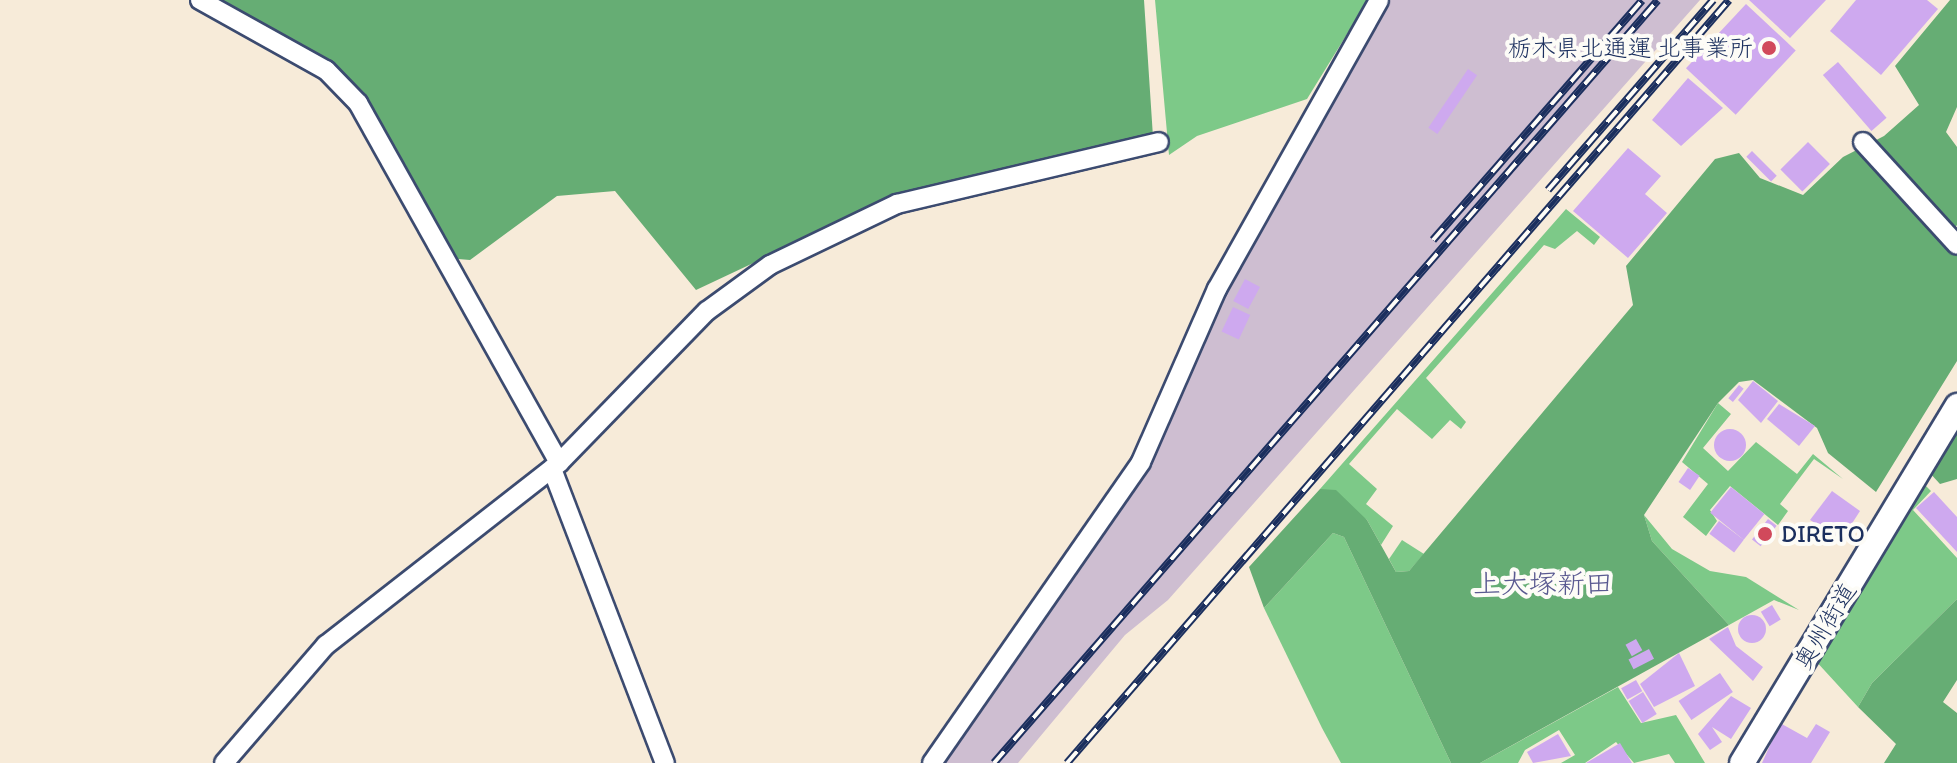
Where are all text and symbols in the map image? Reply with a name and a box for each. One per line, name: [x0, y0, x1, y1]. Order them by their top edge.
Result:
place label: 栃木県北通運 北事業所: [1508, 34, 1753, 62]
marker: 栃木県北通運 北事業所: [1760, 39, 1778, 57]
place label: DIRETO: [1781, 520, 1865, 548]
marker: DIRETO: [1756, 525, 1774, 543]
district label: 上大塚新田: [1473, 566, 1613, 600]
street label: 奥州街道: [1788, 577, 1862, 675]

